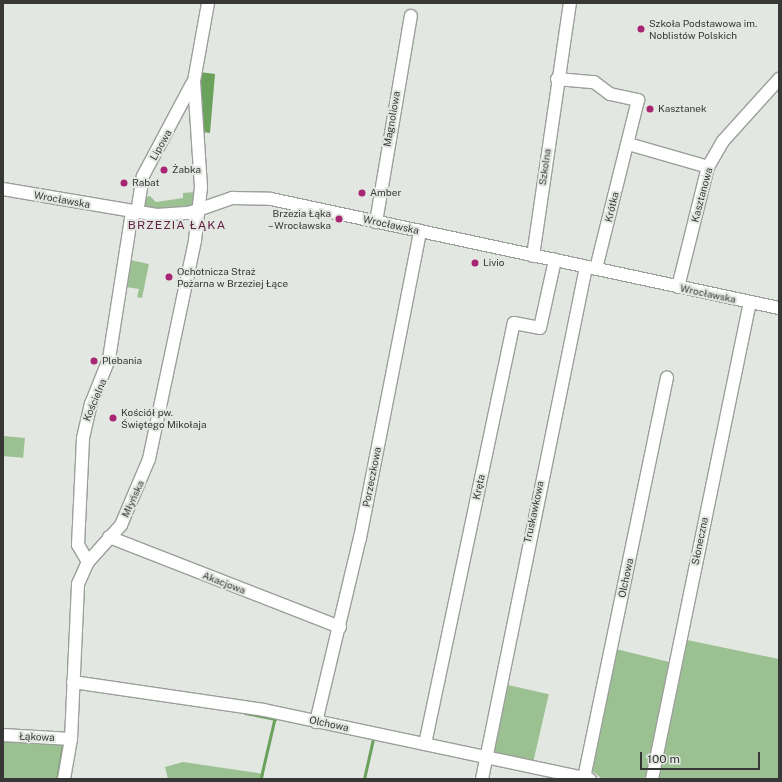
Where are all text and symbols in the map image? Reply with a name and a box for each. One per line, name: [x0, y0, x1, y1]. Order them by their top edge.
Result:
place label: Szkoła Podstawowa im. Noblistów Polskich: [649, 17, 757, 40]
marker: Szkoła Podstawowa im. Noblistów Polskich: [636, 24, 646, 34]
street label: Magnoliowa: [381, 90, 403, 148]
place label: Kasztanek: [658, 103, 707, 115]
marker: Kasztanek: [645, 104, 655, 114]
street label: Lipowa: [148, 128, 174, 162]
street label: Szkolna: [537, 148, 553, 186]
place label: Żabka: [172, 164, 201, 176]
marker: Żabka: [159, 165, 169, 175]
street label: Kasztanowa: [689, 166, 715, 224]
place label: Rabat: [132, 177, 159, 189]
marker: Rabat: [119, 178, 129, 188]
place label: Amber: [370, 187, 401, 199]
marker: Amber: [357, 188, 367, 198]
street label: Wrocławska: [33, 189, 91, 211]
street label: Krótka: [602, 191, 622, 223]
place label: Brzezia Łąka – Wrocławska: [266, 207, 331, 230]
street label: Wrocławska: [362, 213, 420, 237]
marker: Brzezia Łąka – Wrocławska: [334, 214, 344, 224]
district label: BRZEZIA ŁĄKA: [128, 219, 226, 233]
place label: Livio: [483, 257, 504, 269]
marker: Livio: [470, 258, 480, 268]
place label: Ochotnicza Straż Pożarna w Brzeziej Łące: [177, 265, 288, 288]
marker: Ochotnicza Straż Pożarna w Brzeziej Łące: [164, 272, 174, 282]
street label: Wrocławska: [679, 282, 737, 306]
place label: Plebania: [102, 355, 142, 367]
marker: Plebania: [89, 356, 99, 366]
street label: Kościelna: [81, 377, 109, 423]
place label: Kościół pw. Świętego Mikołaja: [121, 406, 206, 430]
marker: Kościół pw. Świętego Mikołaja: [108, 413, 118, 423]
street label: Porzeczkowa: [360, 446, 384, 508]
street label: Kręta: [470, 473, 488, 501]
street label: Młyńska: [119, 479, 147, 519]
street label: Truskawkowa: [522, 480, 546, 544]
street label: Słoneczna: [689, 516, 711, 566]
street label: Olchowa: [616, 557, 636, 599]
street label: Akacjowa: [201, 569, 247, 597]
street label: Olchowa: [308, 714, 350, 734]
street label: Łąkowa: [19, 730, 55, 744]
scale bar: [642, 744, 762, 770]
text: 100 m: [647, 752, 680, 766]

